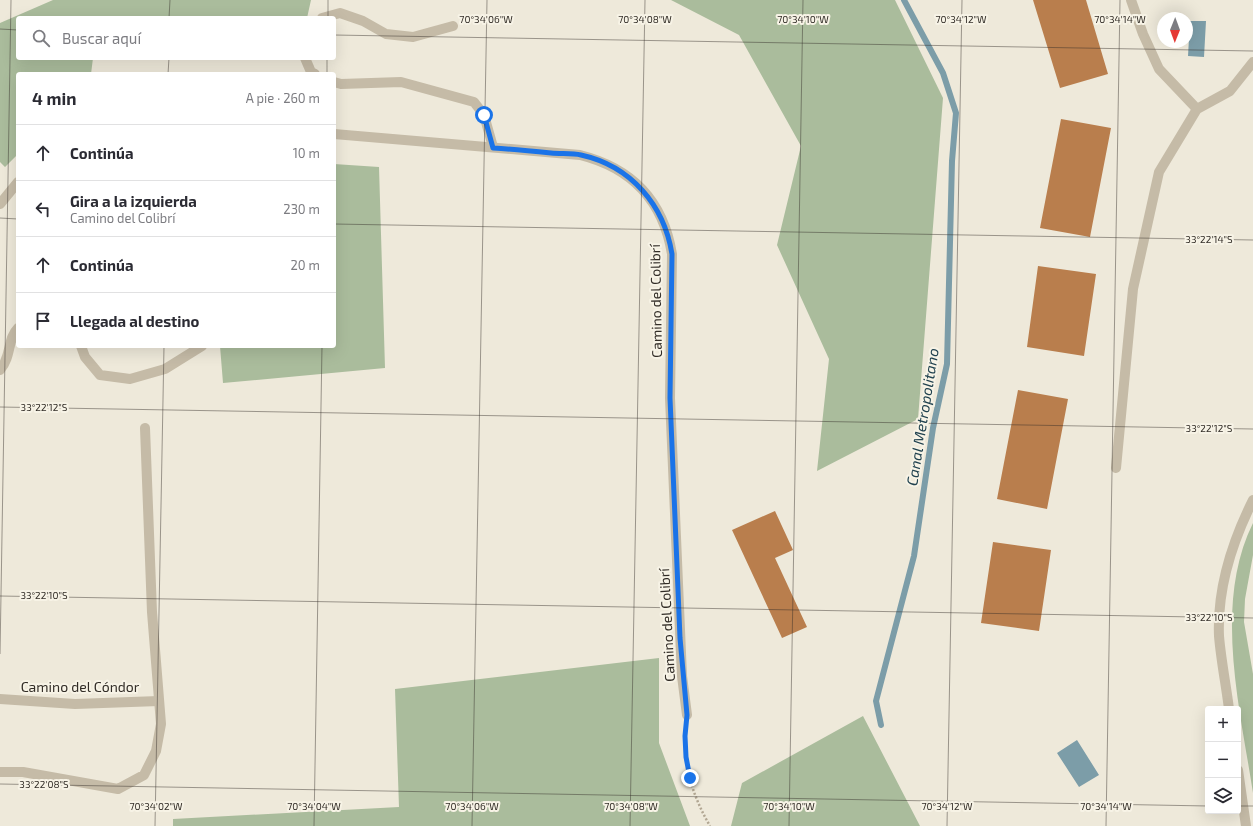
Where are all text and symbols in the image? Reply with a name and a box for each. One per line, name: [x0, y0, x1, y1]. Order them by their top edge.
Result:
north arrow: [1157, 12, 1193, 48]
text: 70°34'06"W: [459, 13, 513, 25]
text: 70°34'08"W: [618, 13, 672, 25]
text: 70°34'10"W: [777, 13, 829, 25]
text: 70°34'12"W: [935, 13, 987, 25]
text: 70°34'14"W: [1094, 13, 1146, 25]
search box: [16, 16, 336, 60]
icon: search: [30, 27, 52, 49]
text: Buscar aquí: [62, 29, 141, 47]
text: 4 min: [32, 88, 76, 108]
text: A pie · 260 m: [246, 90, 320, 106]
route start: [475, 106, 493, 124]
icon: ahead: [32, 142, 54, 164]
text: Continúa: [70, 144, 133, 162]
text: 10 m: [293, 145, 320, 161]
text: Gira a la izquierda: [70, 192, 197, 210]
icon: left: [32, 198, 54, 220]
text: 230 m: [283, 201, 320, 217]
text: Camino del Colibrí: [70, 210, 176, 226]
text: 33°22'14"S: [1185, 233, 1233, 245]
street label: Camino del Colibrí: [646, 244, 665, 358]
icon: ahead: [32, 254, 54, 276]
text: Continúa: [70, 256, 133, 274]
text: 20 m: [291, 257, 320, 273]
icon: arrive: [32, 310, 54, 332]
text: Llegada al destino: [70, 312, 199, 330]
water label: Canal Metropolitano: [902, 347, 942, 487]
text: 33°22'12"S: [21, 401, 68, 413]
text: 33°22'12"S: [1186, 422, 1233, 434]
street label: Camino del Colibrí: [655, 567, 678, 682]
text: 33°22'10"S: [20, 589, 68, 601]
text: 33°22'10"S: [1185, 611, 1233, 623]
street label: Camino del Cóndor: [21, 678, 140, 695]
map controls: [1205, 706, 1241, 814]
button: +: [1205, 706, 1241, 742]
button: −: [1205, 742, 1241, 778]
route end: [681, 769, 699, 787]
text: 33°22'08"S: [19, 778, 69, 790]
button: layers: [1205, 778, 1241, 814]
text: 70°34'02"W: [129, 800, 183, 812]
text: 70°34'04"W: [287, 800, 341, 812]
text: 70°34'06"W: [445, 800, 499, 812]
text: 70°34'08"W: [604, 800, 658, 812]
text: 70°34'10"W: [763, 800, 815, 812]
text: 70°34'12"W: [921, 800, 973, 812]
text: 70°34'14"W: [1080, 800, 1132, 812]

